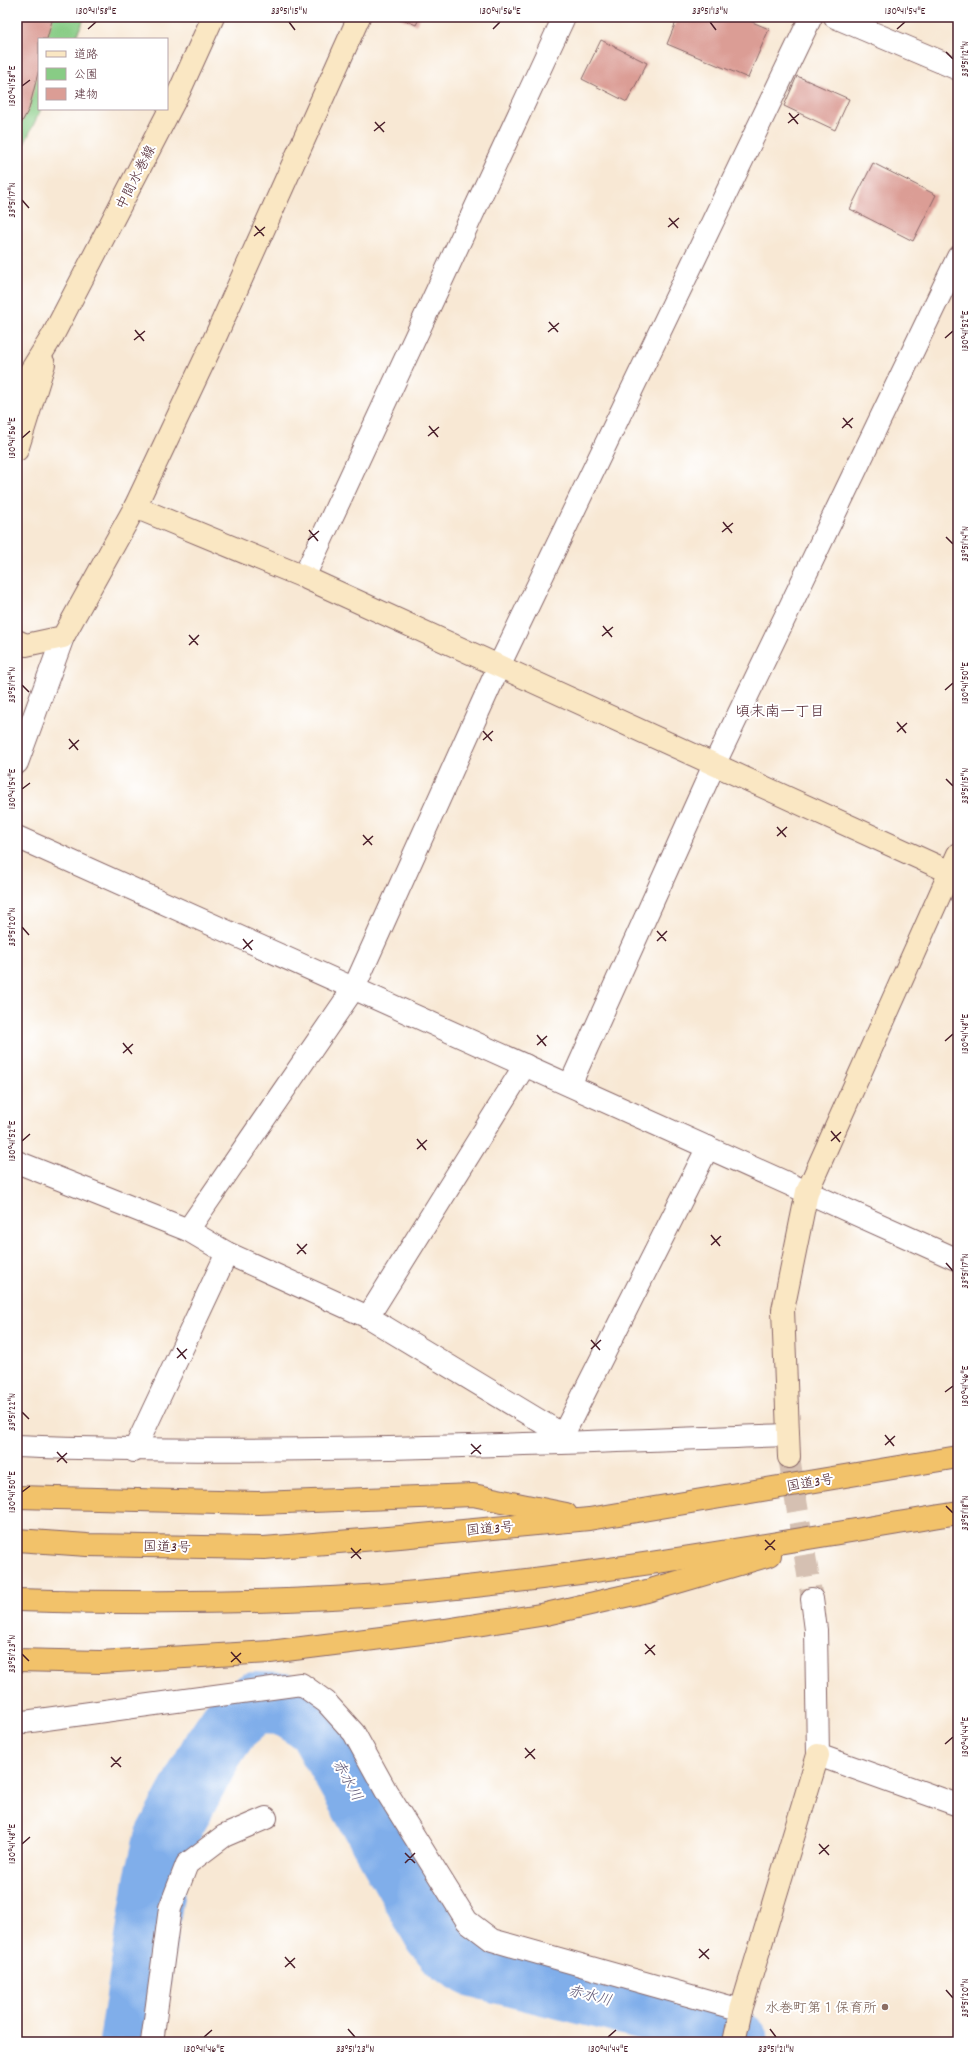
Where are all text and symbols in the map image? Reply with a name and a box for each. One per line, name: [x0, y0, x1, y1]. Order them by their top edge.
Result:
text: 130°41'58"E: [76, 5, 117, 19]
text: 33°51'15"N: [271, 5, 307, 19]
text: 130°41'56"E: [479, 5, 521, 19]
text: 33°51'13"N: [692, 5, 728, 19]
text: 130°41'54"E: [885, 5, 926, 19]
legend: [38, 38, 168, 110]
text: 33°51'12"N: [959, 41, 973, 77]
text: 道路: [74, 47, 98, 64]
text: 130°41'58"E: [6, 65, 20, 106]
text: 公園: [74, 67, 98, 84]
text: 建物: [74, 87, 98, 104]
street label: 中間水巻線: [112, 142, 162, 214]
text: 33°51'17"N: [6, 182, 20, 218]
text: 130°41'52"E: [959, 310, 973, 351]
text: 130°41'56"E: [6, 417, 20, 459]
text: 33°51'14"N: [959, 526, 973, 562]
text: 130°41'50"E: [959, 662, 973, 704]
text: 33°51'19"N: [6, 667, 20, 703]
district label: 頃末南一丁目: [735, 702, 825, 724]
text: 130°41'54"E: [6, 768, 20, 809]
text: 33°51'15"N: [959, 768, 973, 804]
text: 33°51'20"N: [6, 907, 20, 947]
text: 130°41'48"E: [959, 1014, 973, 1054]
text: 130°41'52"E: [6, 1120, 20, 1161]
text: 33°51'17"N: [959, 1253, 973, 1289]
text: 130°41'46"E: [959, 1365, 973, 1406]
text: 33°51'22"N: [6, 1393, 20, 1431]
street label: 国道3号: [785, 1470, 836, 1498]
text: 130°41'50"E: [6, 1471, 20, 1513]
text: 33°51'18"N: [959, 1495, 973, 1531]
street label: 国道3号: [465, 1518, 515, 1542]
street label: 国道3号: [143, 1538, 191, 1558]
text: 33°51'23"N: [6, 1635, 20, 1673]
text: 130°41'44"E: [959, 1717, 973, 1757]
water label: 赤水川: [326, 1756, 367, 1806]
text: 130°41'48"E: [6, 1824, 20, 1864]
text: 33°51'20"N: [959, 1978, 973, 2018]
water label: 赤水川: [565, 1981, 614, 2013]
place label: 水巻町第１保育所: [765, 1999, 877, 2019]
marker: 水巻町第１保育所: [880, 2002, 890, 2012]
text: 130°41'46"E: [184, 2043, 225, 2057]
text: 33°51'23"N: [336, 2043, 374, 2057]
text: 130°41'44"E: [588, 2043, 628, 2057]
text: 33°51'21"N: [758, 2043, 794, 2057]

